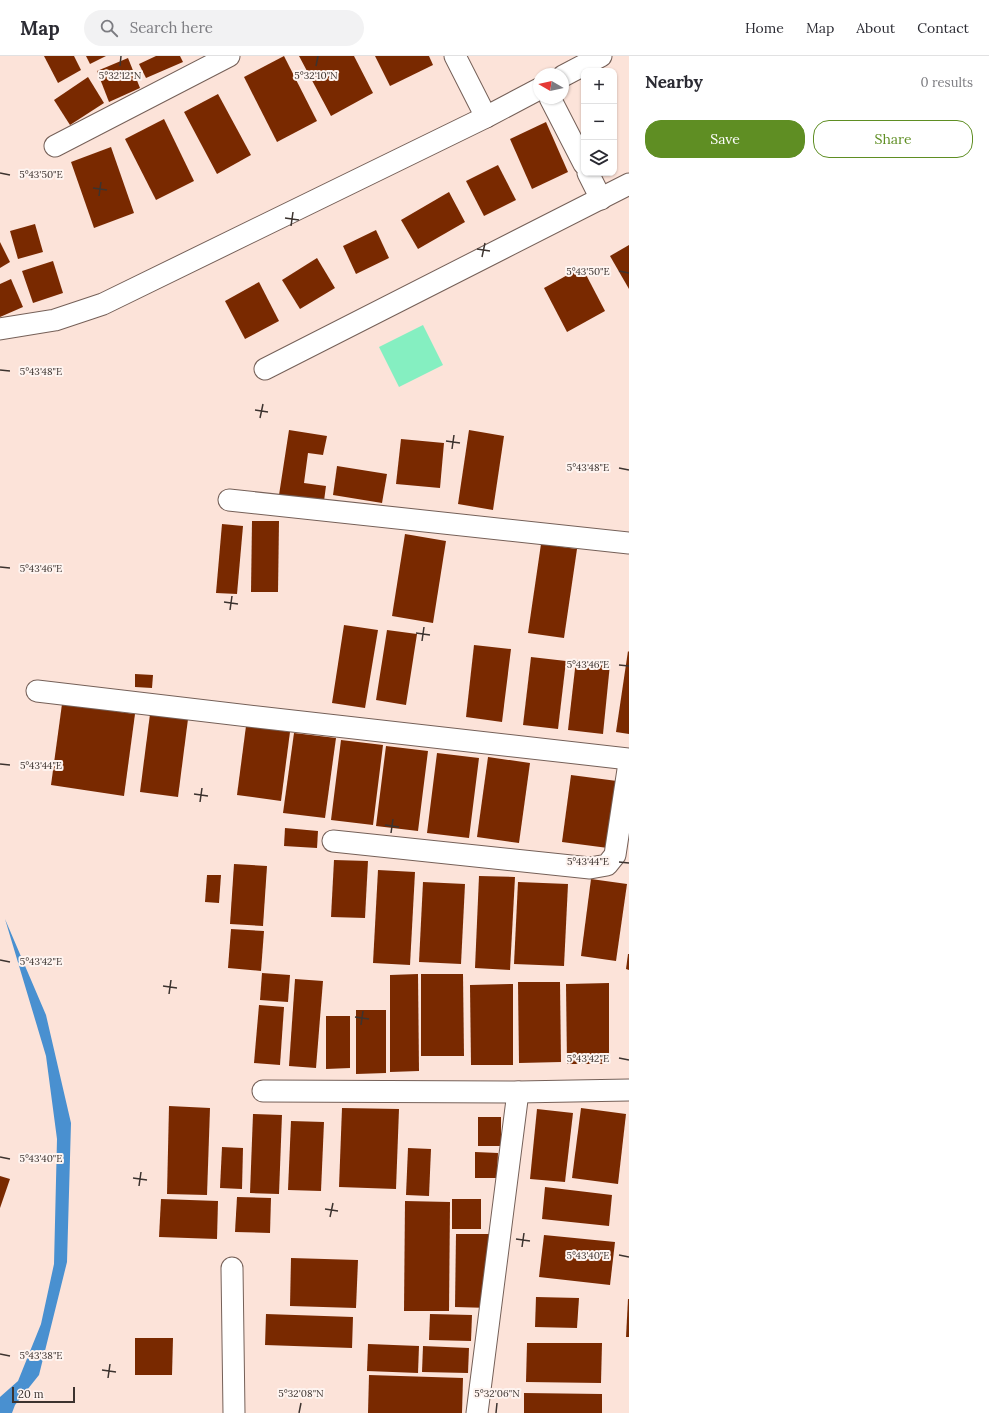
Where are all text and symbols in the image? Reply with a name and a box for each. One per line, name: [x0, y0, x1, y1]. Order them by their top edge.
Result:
search box: [84, 10, 364, 46]
text: Map: [20, 16, 60, 40]
icon: search: [98, 17, 120, 39]
text: Search here: [130, 18, 213, 37]
text: Home: [745, 19, 784, 37]
text: Map: [806, 19, 834, 37]
text: About: [856, 19, 895, 37]
text: Contact: [917, 19, 969, 37]
north arrow: [533, 68, 569, 104]
map controls: [581, 68, 617, 176]
button: +: [581, 68, 617, 104]
text: 5°32'12"N: [99, 69, 142, 82]
text: 5°32'10"N: [294, 69, 338, 82]
text: Nearby: [645, 71, 703, 93]
text: 0 results: [921, 74, 973, 91]
button: −: [581, 104, 617, 140]
button: Save: [645, 120, 805, 158]
button: Share: [813, 120, 973, 158]
button: layers: [581, 140, 617, 176]
text: 5°43'50"E: [19, 168, 63, 181]
text: 5°43'50"E: [566, 265, 610, 278]
text: 5°43'48"E: [20, 365, 62, 378]
text: 5°43'48"E: [567, 461, 609, 474]
text: 5°43'46"E: [20, 562, 62, 575]
text: 5°43'46"E: [567, 658, 609, 671]
text: 5°43'44"E: [20, 759, 62, 772]
text: 5°43'44"E: [567, 855, 609, 868]
text: 5°43'42"E: [20, 955, 62, 968]
text: 5°43'42"E: [567, 1052, 609, 1065]
text: 5°43'40"E: [19, 1152, 63, 1165]
text: 5°43'40"E: [566, 1249, 610, 1262]
text: 5°43'38"E: [19, 1349, 63, 1362]
scale bar: [12, 1385, 75, 1404]
text: 20 m: [18, 1387, 43, 1401]
text: 5°32'08"N: [278, 1387, 324, 1400]
text: 5°32'06"N: [474, 1387, 520, 1400]

